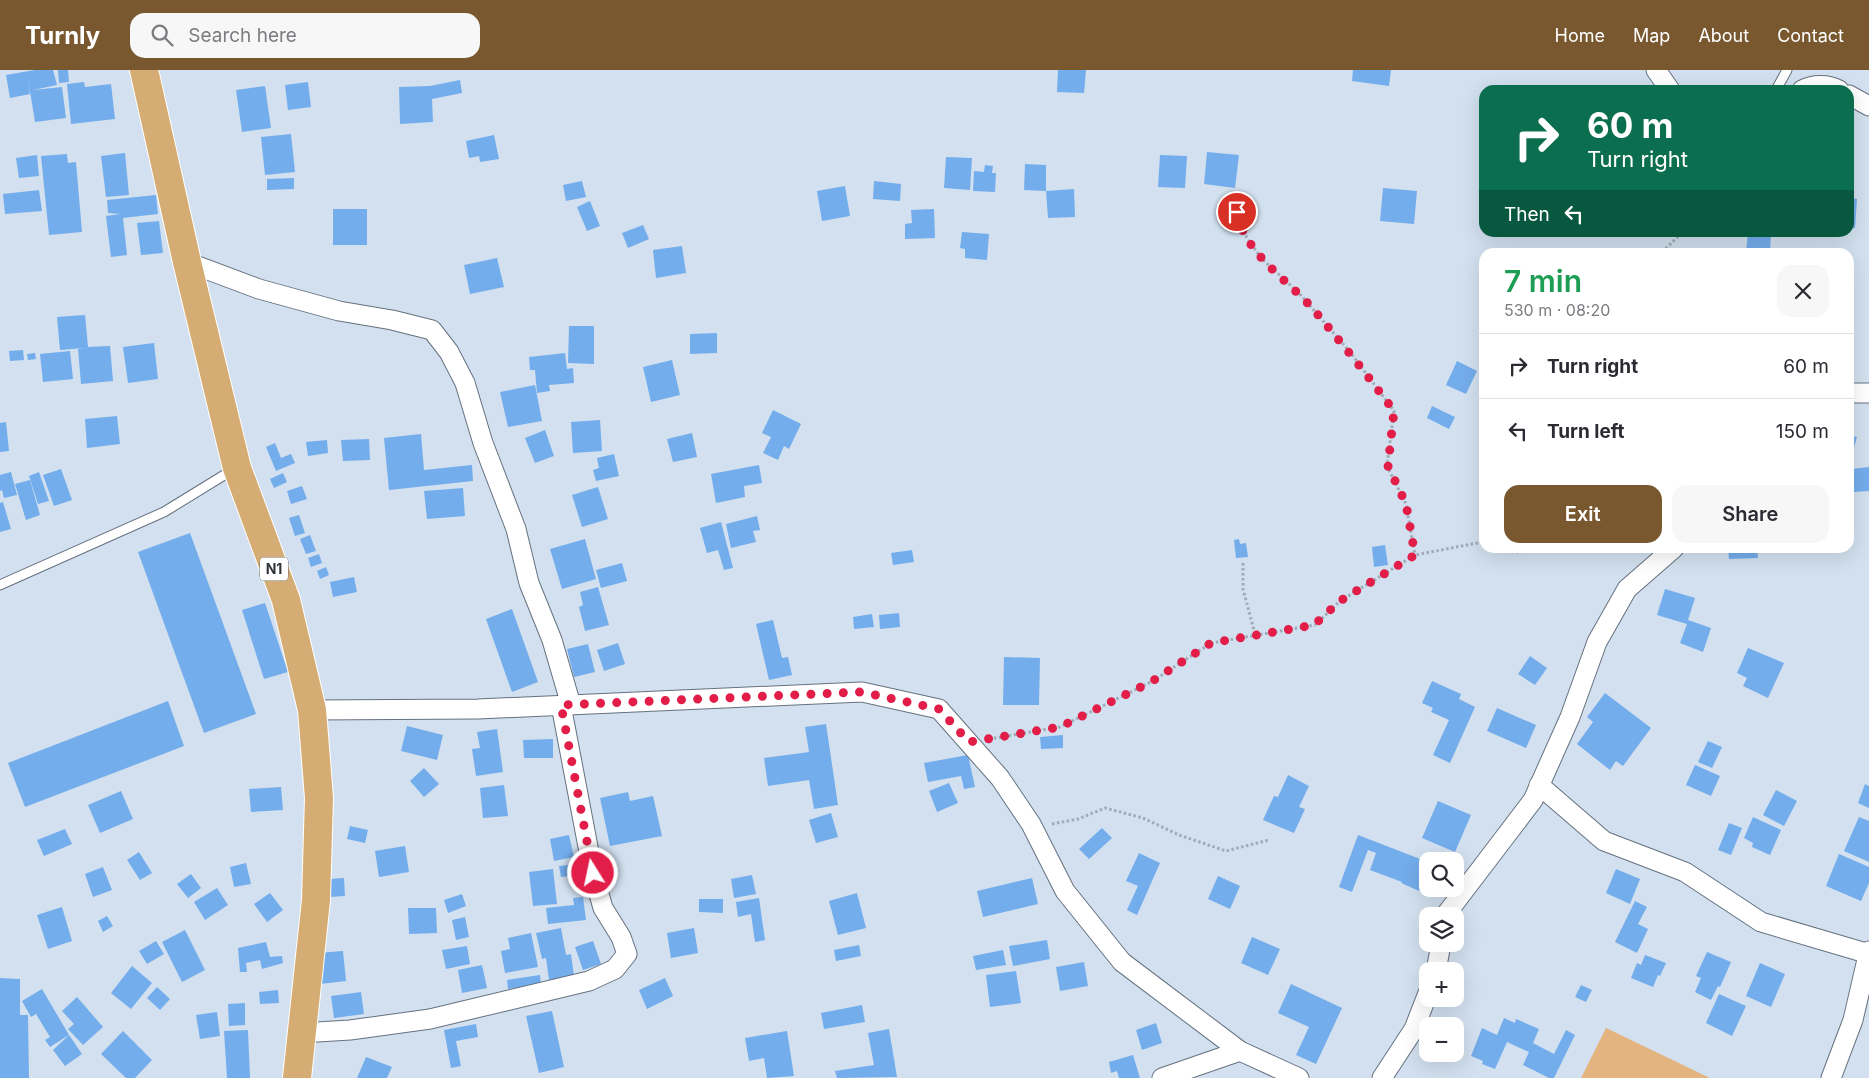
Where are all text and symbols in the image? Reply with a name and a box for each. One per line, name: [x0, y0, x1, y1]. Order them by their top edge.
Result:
search box: [130, 13, 480, 58]
text: Turnly: [25, 21, 100, 50]
icon: search: [148, 21, 176, 49]
text: Search here: [188, 24, 297, 47]
text: Home: [1555, 25, 1605, 46]
text: Map: [1633, 25, 1670, 46]
text: About: [1698, 25, 1749, 46]
text: Contact: [1777, 25, 1844, 46]
text: 60 m: [1587, 104, 1674, 146]
icon: right: [1504, 105, 1569, 170]
text: Turn right: [1587, 146, 1688, 172]
pin: [1216, 191, 1258, 233]
icon: arrive: [1223, 198, 1251, 226]
icon: left: [1560, 200, 1588, 228]
text: Then: [1504, 203, 1550, 226]
text: 7 min: [1504, 263, 1582, 299]
button: close: [1777, 265, 1829, 317]
text: 530 m · 08:20: [1504, 300, 1610, 320]
icon: right: [1504, 352, 1532, 380]
text: Turn right: [1547, 355, 1638, 378]
text: 60 m: [1783, 355, 1829, 378]
icon: left: [1504, 417, 1532, 445]
text: Turn left: [1547, 420, 1625, 443]
text: 150 m: [1776, 420, 1829, 443]
button: Exit: [1504, 485, 1662, 543]
button: Share: [1672, 485, 1829, 543]
road number: N1: [260, 558, 288, 580]
position arrow: [566, 846, 618, 898]
map controls: [1419, 852, 1464, 1062]
button: search: [1419, 852, 1464, 897]
button: layers: [1419, 907, 1464, 952]
button: +: [1419, 962, 1464, 1007]
button: −: [1419, 1017, 1464, 1062]

